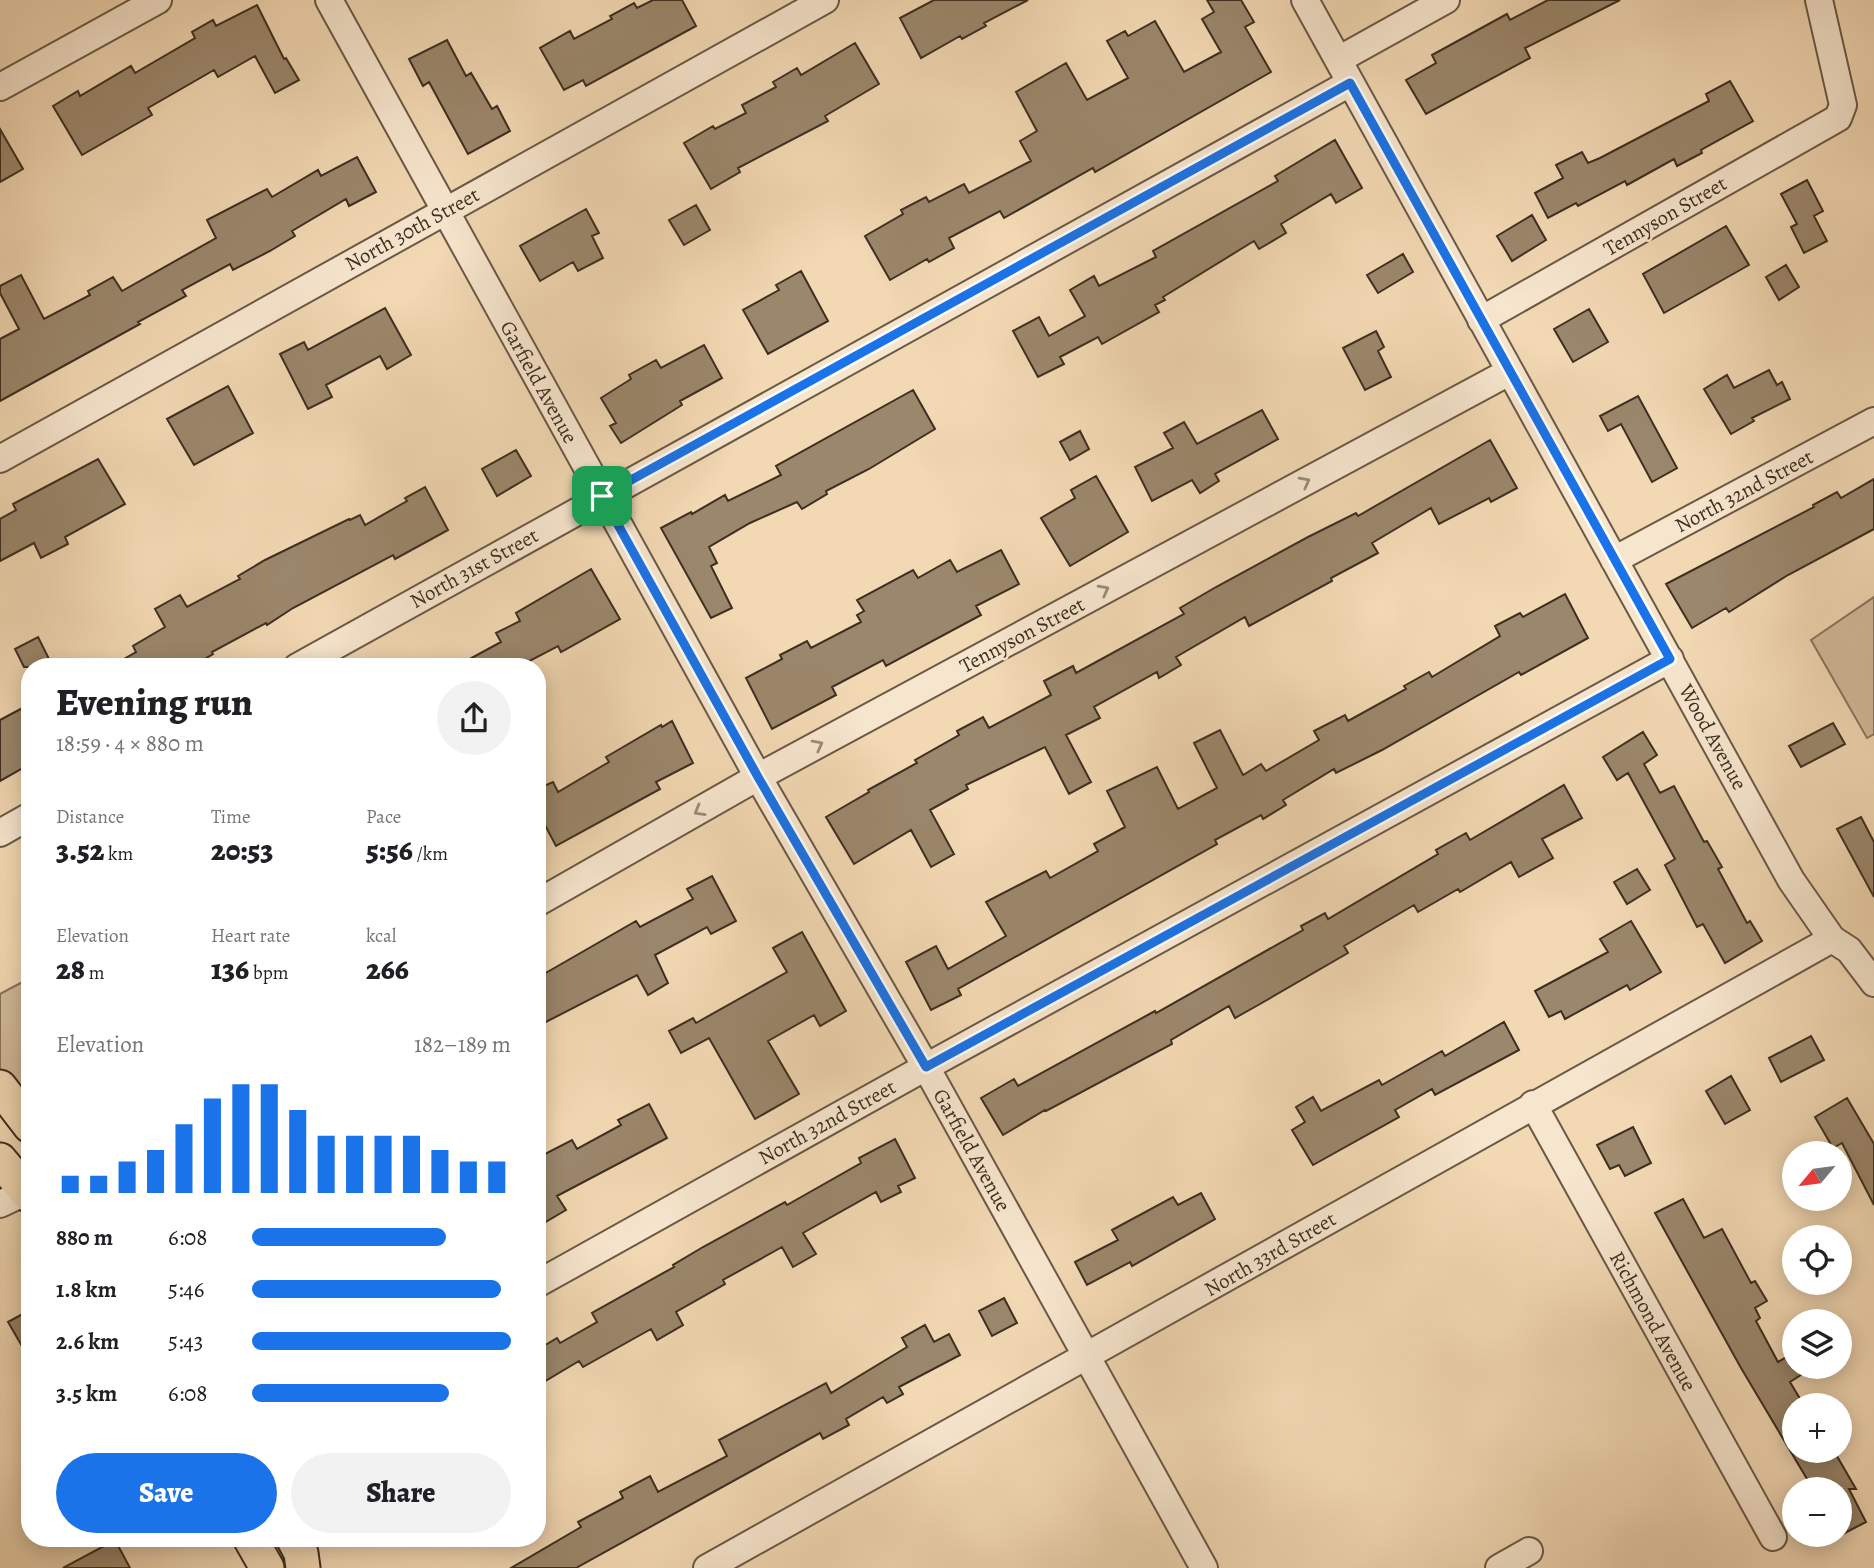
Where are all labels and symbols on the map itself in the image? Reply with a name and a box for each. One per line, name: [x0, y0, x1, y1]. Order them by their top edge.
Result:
street label: Tennyson Street: [1598, 169, 1732, 263]
street label: North 30th Street: [340, 181, 484, 277]
street label: Garfield Avenue: [494, 316, 584, 448]
street label: North 32nd Street: [1670, 443, 1818, 539]
pin: [572, 466, 632, 526]
one-way arrow: [1297, 477, 1310, 490]
street label: North 31st Street: [405, 521, 543, 615]
one-way arrow: [1097, 585, 1110, 598]
street label: Tennyson Street: [955, 590, 1089, 680]
street label: Wood Avenue: [1672, 678, 1754, 795]
one-way arrow: [811, 740, 823, 753]
one-way arrow: [693, 803, 706, 816]
street label: North 32nd Street: [753, 1073, 901, 1171]
street label: Garfield Avenue: [927, 1084, 1017, 1216]
north arrow: [1782, 1141, 1852, 1211]
street label: North 33rd Street: [1199, 1205, 1341, 1303]
street label: Richmond Avenue: [1603, 1246, 1703, 1396]

